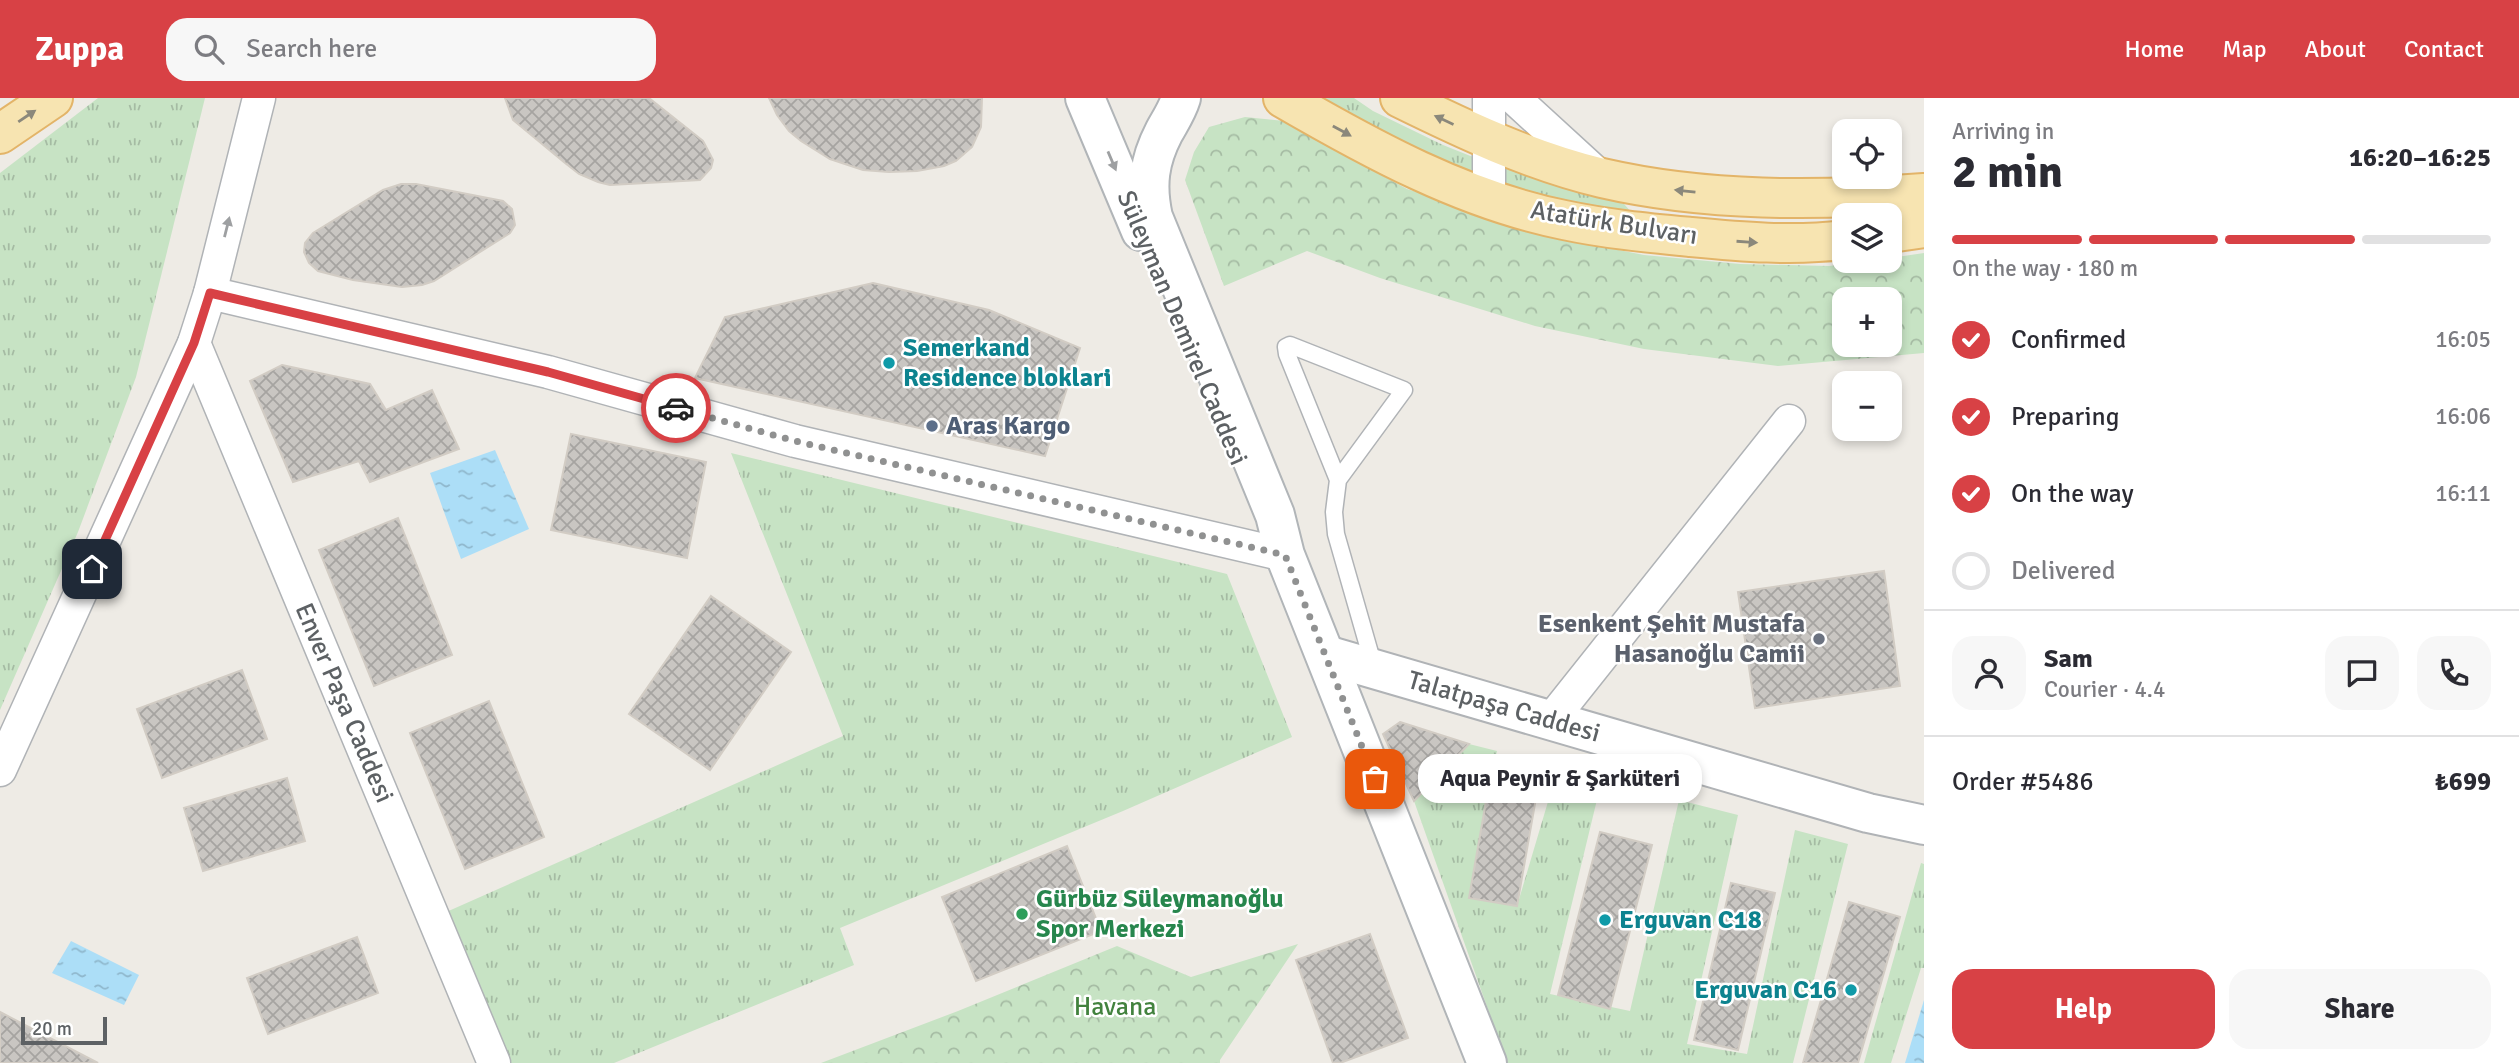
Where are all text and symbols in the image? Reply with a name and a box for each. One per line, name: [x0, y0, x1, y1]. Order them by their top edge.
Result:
search box: [166, 18, 656, 81]
text: Zuppa: [35, 29, 124, 70]
icon: search: [190, 30, 228, 68]
text: Search here: [246, 33, 377, 65]
text: Home: [2124, 34, 2184, 64]
text: Map: [2222, 34, 2267, 64]
text: About: [2305, 34, 2366, 64]
text: Contact: [2404, 34, 2484, 64]
one-way arrow: [17, 110, 36, 123]
one-way arrow: [1434, 114, 1455, 125]
text: Arriving in: [1952, 117, 2054, 146]
map controls: [1832, 119, 1902, 441]
button: locate: [1832, 119, 1902, 189]
one-way arrow: [1333, 125, 1352, 137]
text: 16:20–16:25: [2349, 142, 2491, 174]
text: 2 min: [1952, 144, 2063, 200]
one-way arrow: [1106, 150, 1117, 171]
one-way arrow: [1673, 185, 1695, 196]
street label: Süleyman Demirel Caddesi: [1110, 186, 1254, 470]
street label: Atatürk Bulvarı: [1528, 194, 1700, 252]
button: layers: [1832, 203, 1902, 273]
one-way arrow: [222, 216, 233, 238]
one-way arrow: [1736, 237, 1758, 248]
text: On the way · 180 m: [1952, 254, 2138, 283]
button: +: [1832, 287, 1902, 357]
icon: check: [1952, 321, 1990, 359]
text: Confirmed: [2011, 324, 2126, 356]
text: 16:05: [2435, 325, 2491, 354]
place label: Semerkand Residence bloklari: [903, 332, 1112, 394]
marker: Semerkand Residence bloklari: [881, 355, 897, 371]
button: −: [1832, 371, 1902, 441]
courier: [641, 373, 711, 443]
icon: car: [657, 389, 695, 427]
icon: check: [1952, 398, 1990, 436]
text: Preparing: [2011, 401, 2119, 433]
text: 16:06: [2435, 402, 2491, 431]
place label: Aras Kargo: [946, 410, 1070, 442]
marker: Aras Kargo: [924, 418, 940, 434]
icon: check: [1952, 475, 1990, 513]
text: On the way: [2011, 478, 2134, 510]
text: 16:11: [2435, 479, 2491, 508]
pin: [62, 539, 122, 599]
icon: home: [73, 550, 111, 588]
text: Delivered: [2011, 555, 2116, 587]
street label: Enver Paşa Caddesi: [288, 598, 400, 808]
place label: Esenkent Şehit Mustafa Hasanoğlu Camii: [1538, 608, 1805, 670]
marker: Esenkent Şehit Mustafa Hasanoğlu Camii: [1811, 631, 1827, 647]
button: person: [1952, 636, 2026, 710]
button: chat: [2325, 636, 2399, 710]
button: phone: [2417, 636, 2491, 710]
text: Sam: [2044, 643, 2093, 675]
street label: Talatpaşa Caddesi: [1404, 664, 1604, 750]
text: Courier · 4.4: [2044, 675, 2165, 704]
pin: [1345, 749, 1405, 809]
callout: Aqua Peynir & Şarküteri: [1417, 754, 1700, 804]
icon: bag: [1356, 760, 1394, 798]
text: Aqua Peynir & Şarküteri: [1440, 764, 1680, 793]
text: Order #5486: [1952, 766, 2093, 798]
text: ₺699: [2435, 766, 2491, 798]
place label: Gürbüz Süleymanoğlu Spor Merkezi: [1036, 883, 1284, 945]
place label: Erguvan C18: [1619, 904, 1762, 936]
marker: Gürbüz Süleymanoğlu Spor Merkezi: [1014, 906, 1030, 922]
marker: Erguvan C18: [1597, 912, 1613, 928]
button: Help: [1952, 969, 2215, 1049]
button: Share: [2229, 969, 2491, 1049]
place label: Erguvan C16: [1694, 974, 1837, 1006]
marker: Erguvan C16: [1843, 982, 1859, 998]
park label: Havana: [1074, 991, 1156, 1023]
scale bar: [21, 1014, 107, 1046]
text: 20 m: [32, 1017, 72, 1041]

